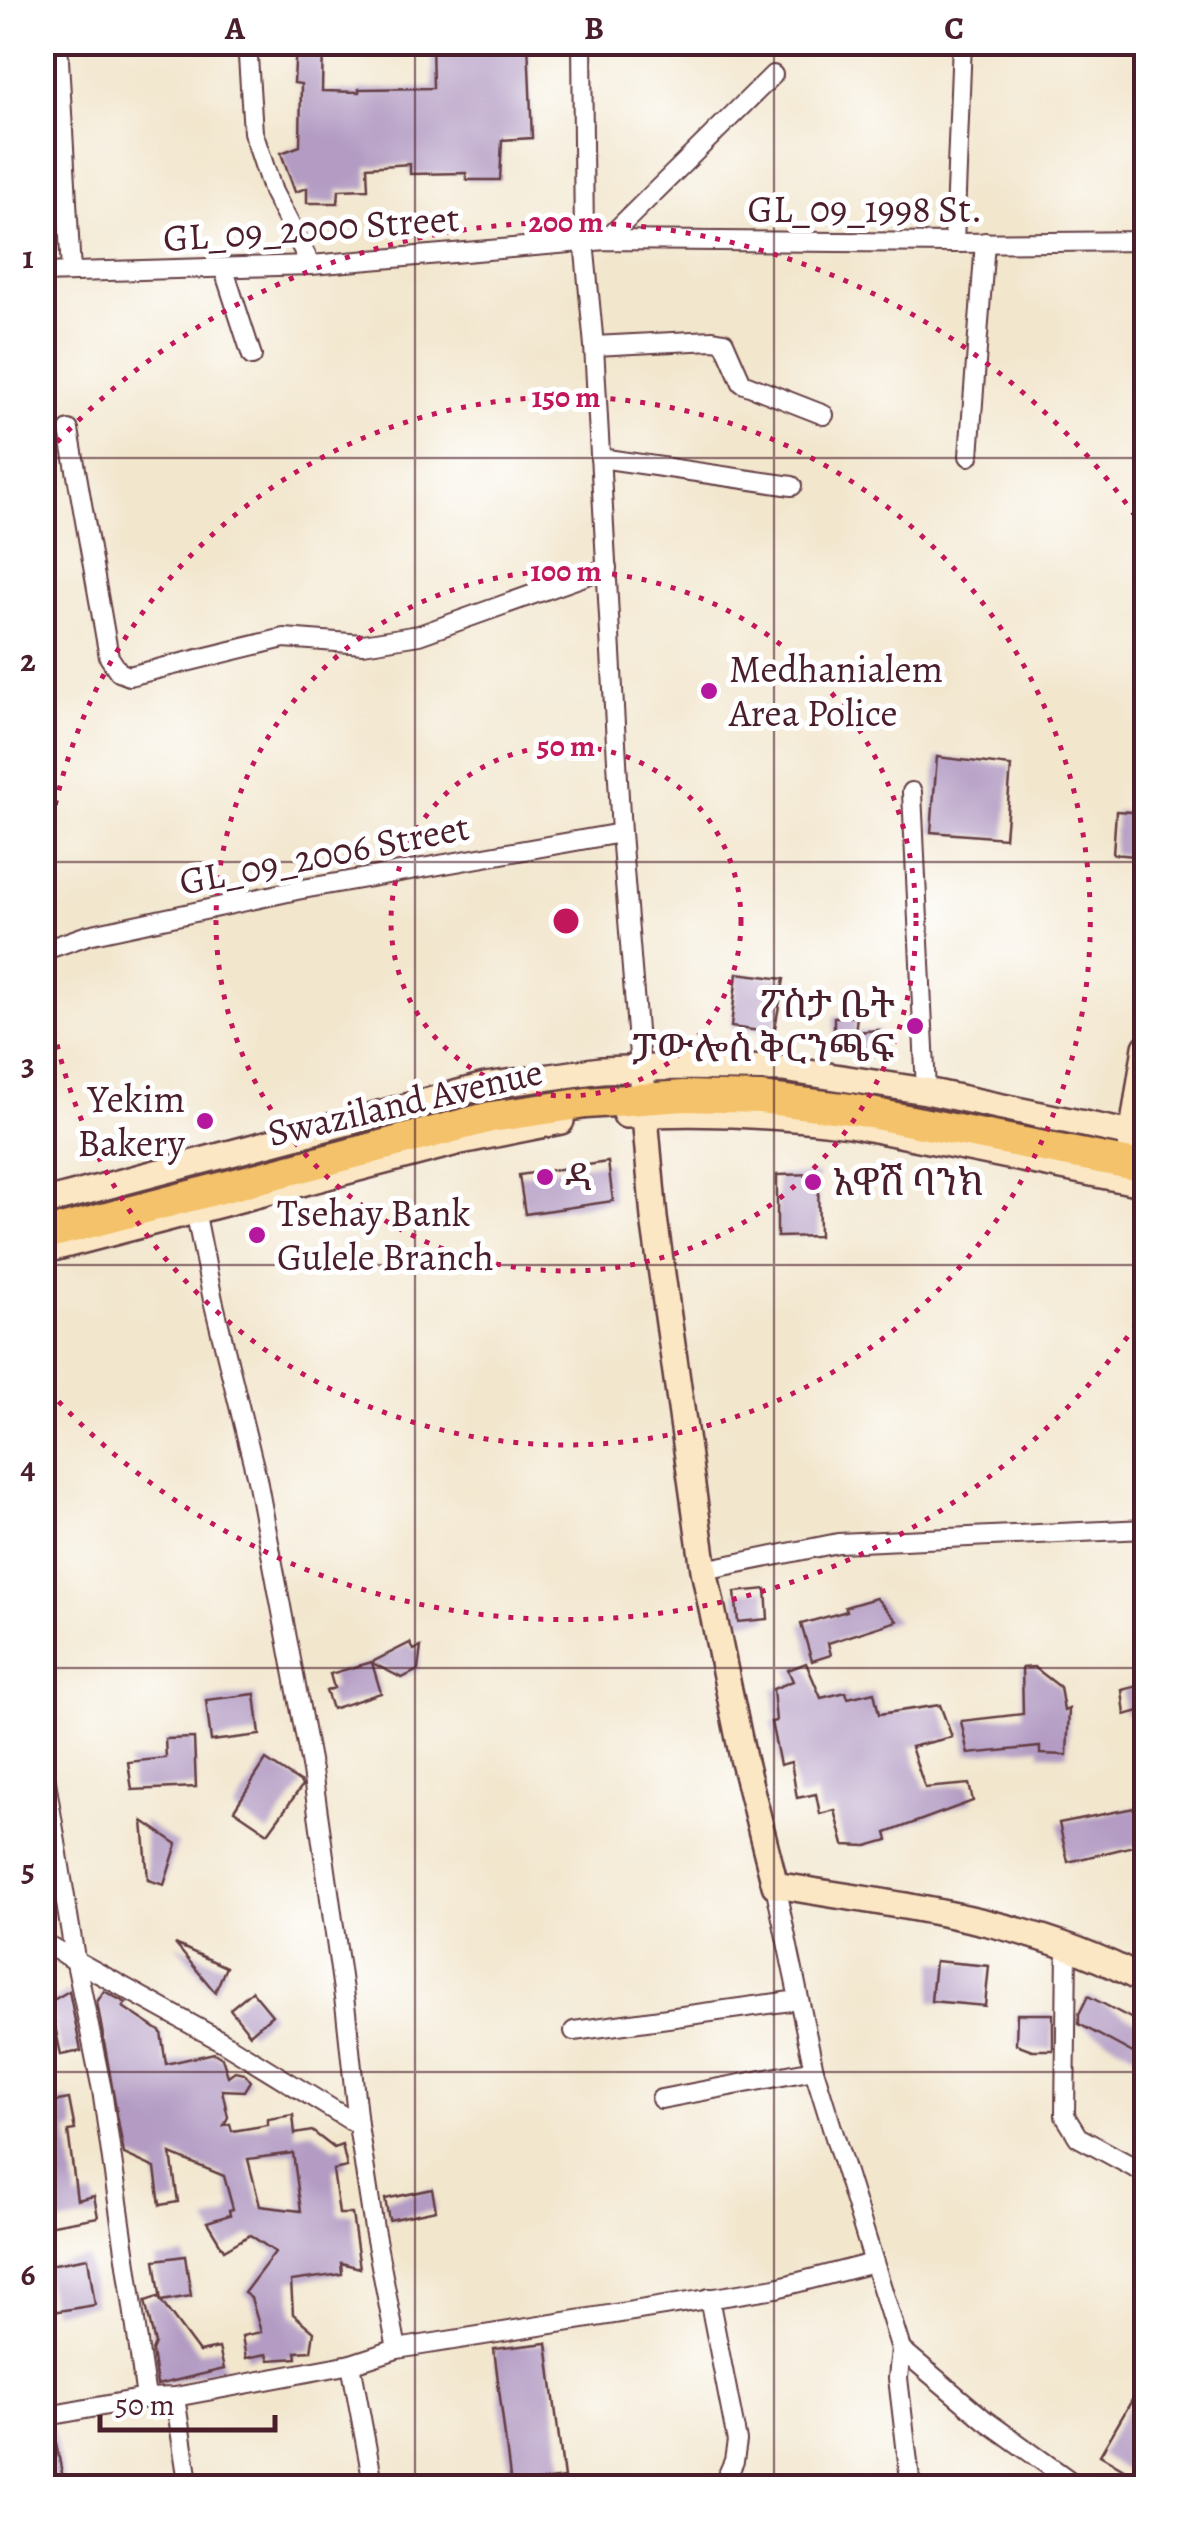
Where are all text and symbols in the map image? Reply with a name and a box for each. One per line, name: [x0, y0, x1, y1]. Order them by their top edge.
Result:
text: A: [224, 6, 246, 50]
text: B: [584, 6, 604, 50]
text: C: [944, 6, 964, 50]
street label: GL_09_1998 St.: [748, 183, 982, 235]
street label: GL_09_2000 Street: [161, 192, 461, 264]
text: 200 m: [528, 202, 604, 242]
text: 1: [22, 235, 34, 279]
text: 150 m: [532, 377, 601, 417]
text: 100 m: [530, 551, 602, 591]
text: 2: [20, 638, 36, 682]
place label: Medhanialem Area Police: [728, 643, 943, 739]
marker: Medhanialem Area Police: [698, 680, 720, 702]
text: 50 m: [537, 726, 595, 766]
street label: GL_09_2006 Street: [175, 800, 473, 908]
centre of rings: [548, 903, 584, 939]
place label: ፖስታ ቤት ፓውሎስ ቅርንጫፍ: [632, 978, 895, 1074]
marker: ፖስታ ቤት ፓውሎስ ቅርንጫፍ: [904, 1015, 926, 1037]
text: 3: [21, 1042, 35, 1086]
street label: Swaziland Avenue: [263, 1045, 547, 1159]
place label: Yekim Bakery: [77, 1073, 186, 1169]
marker: Yekim Bakery: [194, 1110, 216, 1132]
place label: ዳ: [565, 1151, 592, 1203]
place label: አዋሽ ባንክ: [833, 1156, 984, 1208]
marker: ዳ: [534, 1166, 556, 1188]
marker: አዋሽ ባንክ: [802, 1171, 824, 1193]
place label: Tsehay Bank Gulele Branch: [277, 1187, 494, 1283]
marker: Tsehay Bank Gulele Branch: [246, 1224, 268, 1246]
text: 4: [20, 1445, 36, 1489]
text: 5: [21, 1848, 35, 1892]
text: 6: [21, 2252, 36, 2296]
scale bar: [100, 2370, 275, 2432]
text: 50 m: [115, 2385, 175, 2425]

